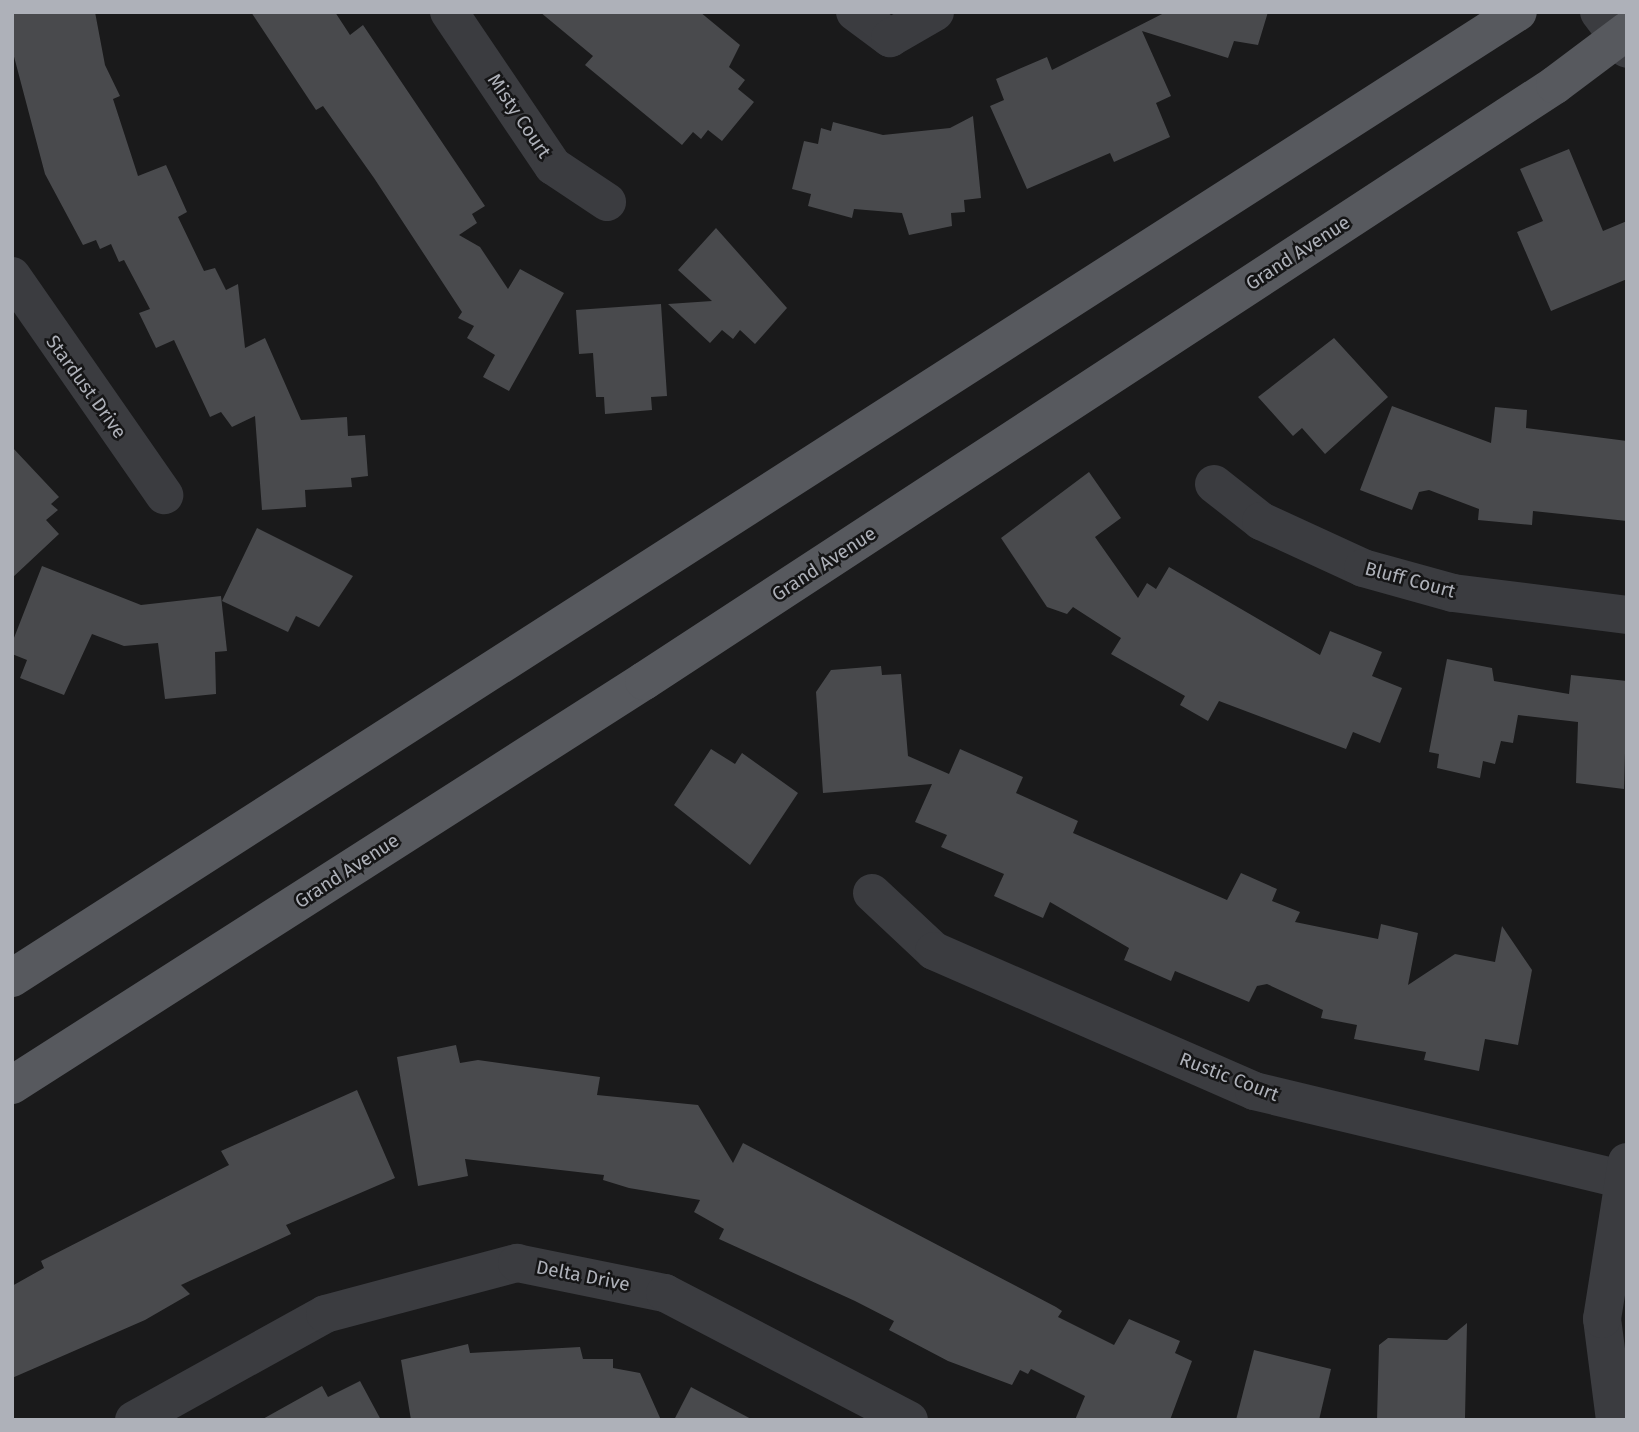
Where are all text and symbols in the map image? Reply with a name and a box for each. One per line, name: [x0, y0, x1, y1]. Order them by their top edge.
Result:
street label: Misty Court: [482, 70, 556, 162]
street label: Grand Avenue: [1242, 211, 1354, 295]
street label: Stardust Drive: [41, 331, 131, 443]
street label: Grand Avenue: [768, 522, 880, 606]
street label: Bluff Court: [1362, 557, 1458, 603]
street label: Grand Avenue: [291, 829, 403, 913]
street label: Rustic Court: [1176, 1048, 1282, 1106]
street label: Delta Drive: [534, 1256, 632, 1296]

